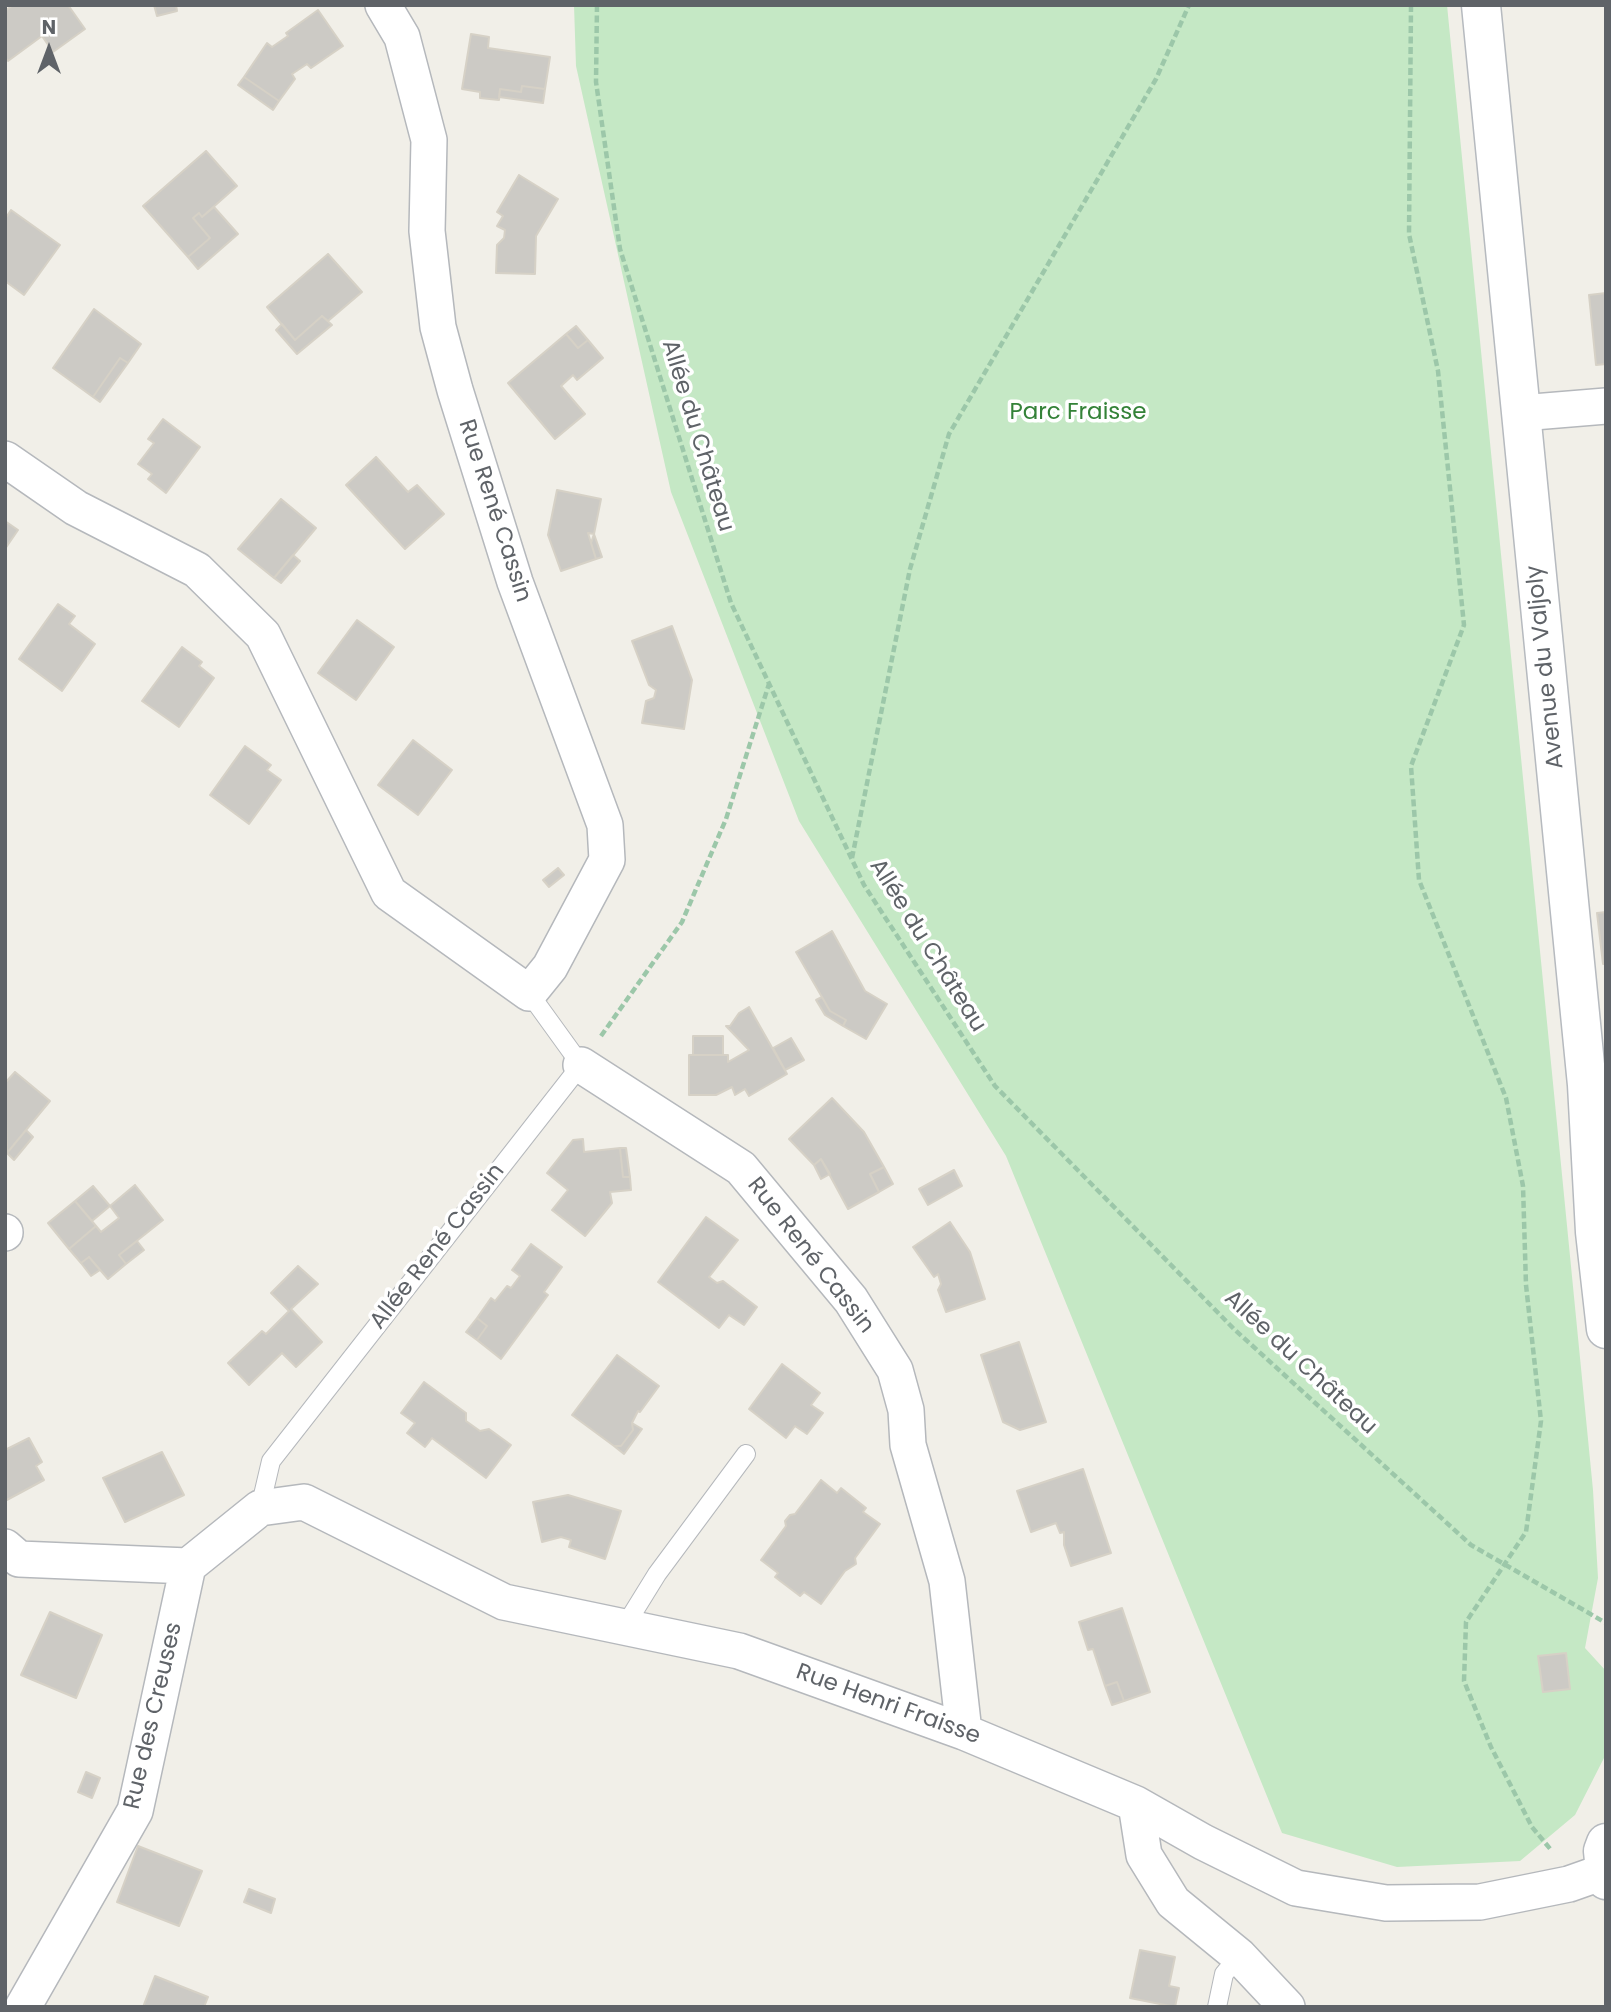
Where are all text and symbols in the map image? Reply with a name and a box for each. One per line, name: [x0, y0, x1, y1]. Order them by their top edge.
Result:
north arrow: [14, 14, 84, 84]
text: N: [42, 14, 56, 41]
street label: Allée du Château: [655, 337, 739, 535]
park label: Parc Fraisse: [1009, 399, 1147, 427]
street label: Rue René Cassin: [451, 416, 537, 606]
street label: Avenue du Valjoly: [1522, 564, 1570, 770]
street label: Allée du Château: [863, 854, 991, 1038]
street label: Allée René Cassin: [365, 1159, 511, 1335]
street label: Rue René Cassin: [741, 1173, 879, 1339]
street label: Allée du Château: [1218, 1285, 1382, 1441]
street label: Rue des Creuses: [119, 1620, 189, 1812]
street label: Rue Henri Fraisse: [792, 1659, 984, 1751]

